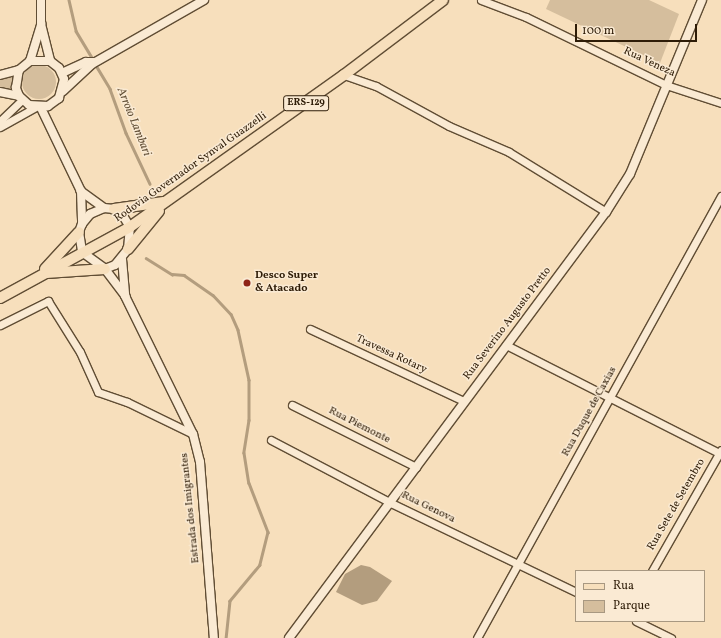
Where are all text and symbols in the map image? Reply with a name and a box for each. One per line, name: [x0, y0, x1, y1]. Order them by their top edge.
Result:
scale bar: [577, 16, 699, 42]
text: 100 m: [582, 23, 614, 39]
street label: Rua Veneza: [621, 45, 677, 81]
water label: Arroio Lambari: [113, 86, 153, 158]
road number: ERS-129: [283, 95, 329, 111]
street label: Rodovia Governador Synval Guazzelli: [112, 110, 270, 226]
street label: Rua Severino Augusto Pretto: [461, 265, 555, 383]
place label: Desco Super & Atacado: [255, 270, 318, 296]
marker: Desco Super & Atacado: [242, 278, 252, 288]
street label: Travessa Rotary: [353, 333, 429, 377]
street label: Rua Duque de Caxias: [560, 365, 620, 459]
street label: Rua Piemonte: [326, 405, 392, 447]
street label: Estrada dos Imigrantes: [179, 452, 203, 564]
street label: Rua Sete de Setembro: [645, 457, 709, 553]
street label: Rua Genova: [399, 489, 457, 527]
legend: [575, 570, 705, 622]
text: Rua: [613, 578, 634, 594]
text: Parque: [613, 598, 650, 614]

